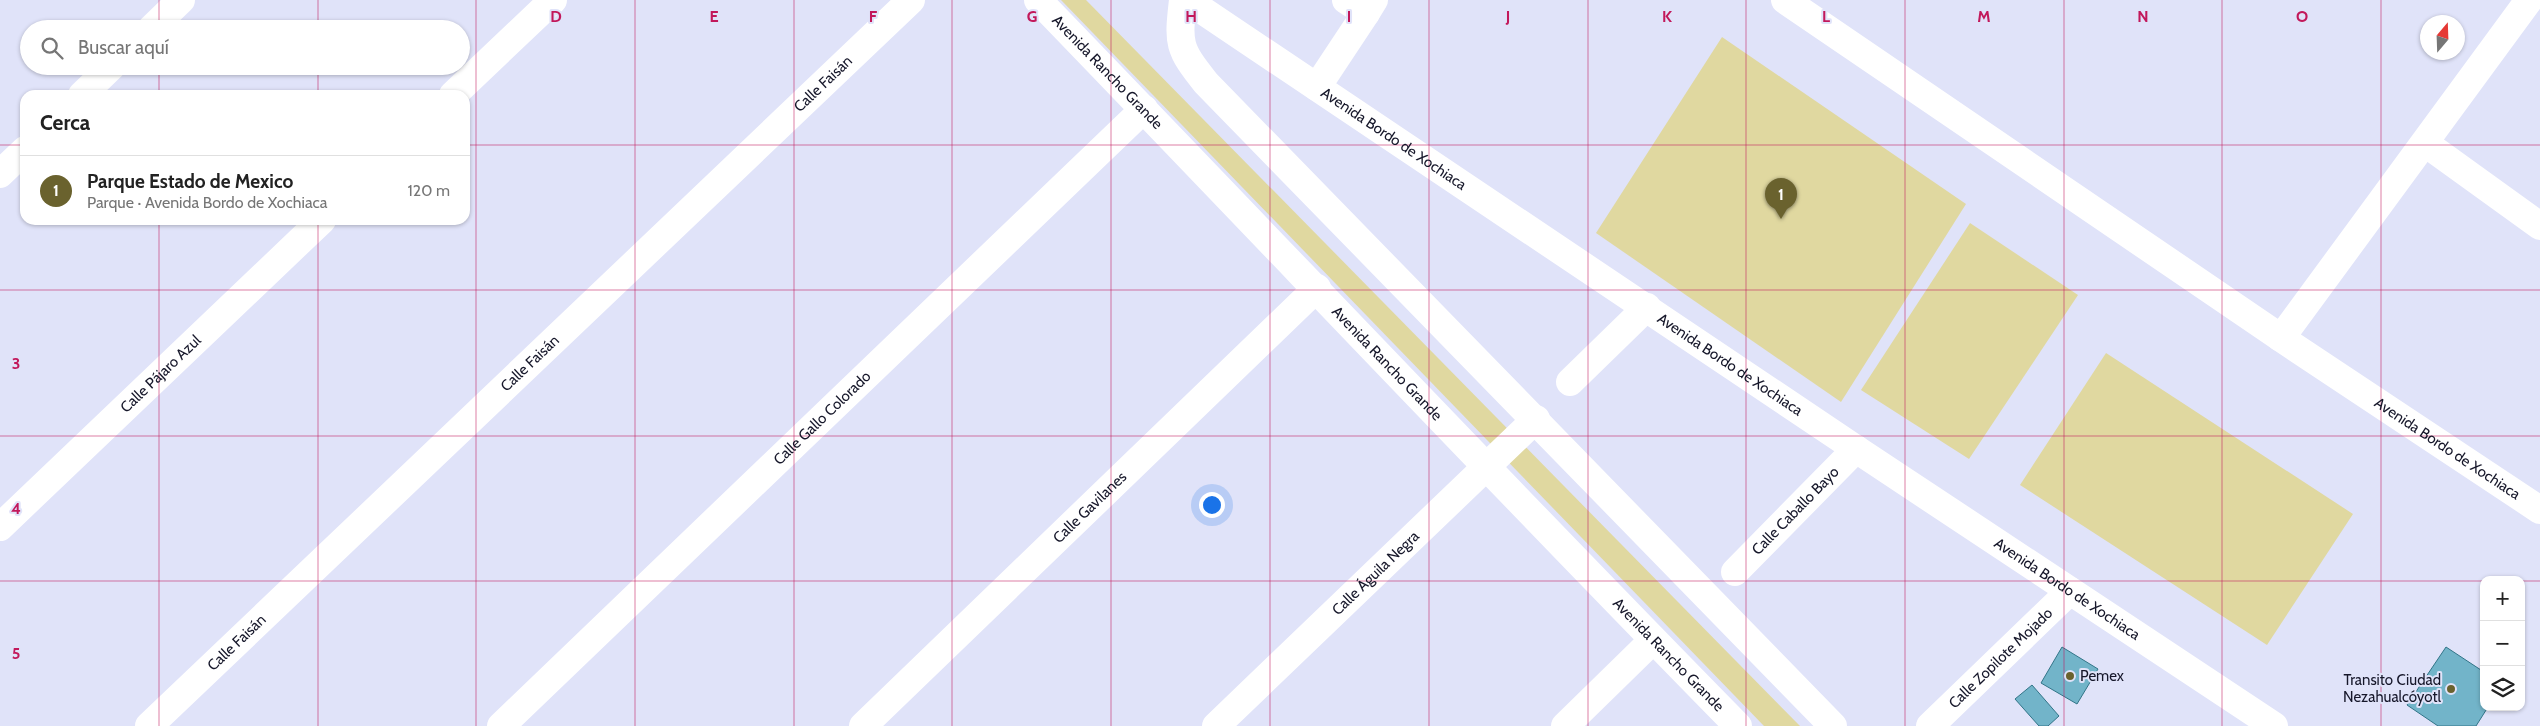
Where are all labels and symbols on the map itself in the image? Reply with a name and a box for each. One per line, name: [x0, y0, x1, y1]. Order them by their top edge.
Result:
text: D: [550, 7, 562, 26]
text: E: [709, 7, 719, 26]
text: F: [869, 7, 878, 26]
text: G: [1027, 7, 1037, 26]
text: H: [1185, 7, 1197, 26]
text: I: [1347, 7, 1351, 26]
text: J: [1505, 7, 1510, 26]
text: K: [1662, 7, 1672, 26]
text: L: [1822, 7, 1830, 26]
text: M: [1977, 7, 1991, 26]
text: N: [2137, 7, 2149, 26]
text: O: [2296, 7, 2308, 26]
street label: Avenida Rancho Grande: [1048, 11, 1167, 133]
north arrow: [2420, 15, 2465, 60]
street label: Calle Faisán: [790, 52, 856, 116]
street label: Avenida Bordo de Xochiaca: [1318, 84, 1471, 194]
pin: 1: [1765, 178, 1797, 219]
street label: Avenida Rancho Grande: [1328, 303, 1446, 425]
street label: Avenida Bordo de Xochiaca: [1654, 309, 1807, 420]
street label: Calle Pájaro Azul: [117, 331, 205, 416]
street label: Calle Faisán: [497, 331, 563, 395]
text: 3: [12, 354, 20, 373]
street label: Calle Gallo Colorado: [770, 367, 874, 469]
street label: Avenida Bordo de Xochiaca: [2371, 394, 2524, 504]
street label: Calle Caballo Bayo: [1748, 463, 1843, 559]
street label: Calle Gavilanes: [1049, 468, 1130, 547]
your location: [1199, 492, 1225, 518]
text: 4: [11, 499, 21, 518]
street label: Calle Águila Negra: [1328, 527, 1423, 619]
street label: Avenida Bordo de Xochiaca: [1991, 534, 2144, 644]
street label: Avenida Rancho Grande: [1609, 594, 1728, 716]
street label: Calle Zopilote Mojado: [1945, 604, 2056, 712]
street label: Calle Faisán: [204, 611, 270, 674]
text: 5: [12, 644, 20, 663]
place label: Pemex: [2080, 667, 2124, 685]
marker: Pemex: [2064, 670, 2076, 682]
place label: Transito Ciudad Nezahualcóyotl: [2343, 671, 2441, 706]
marker: Transito Ciudad Nezahualcóyotl: [2445, 683, 2457, 695]

